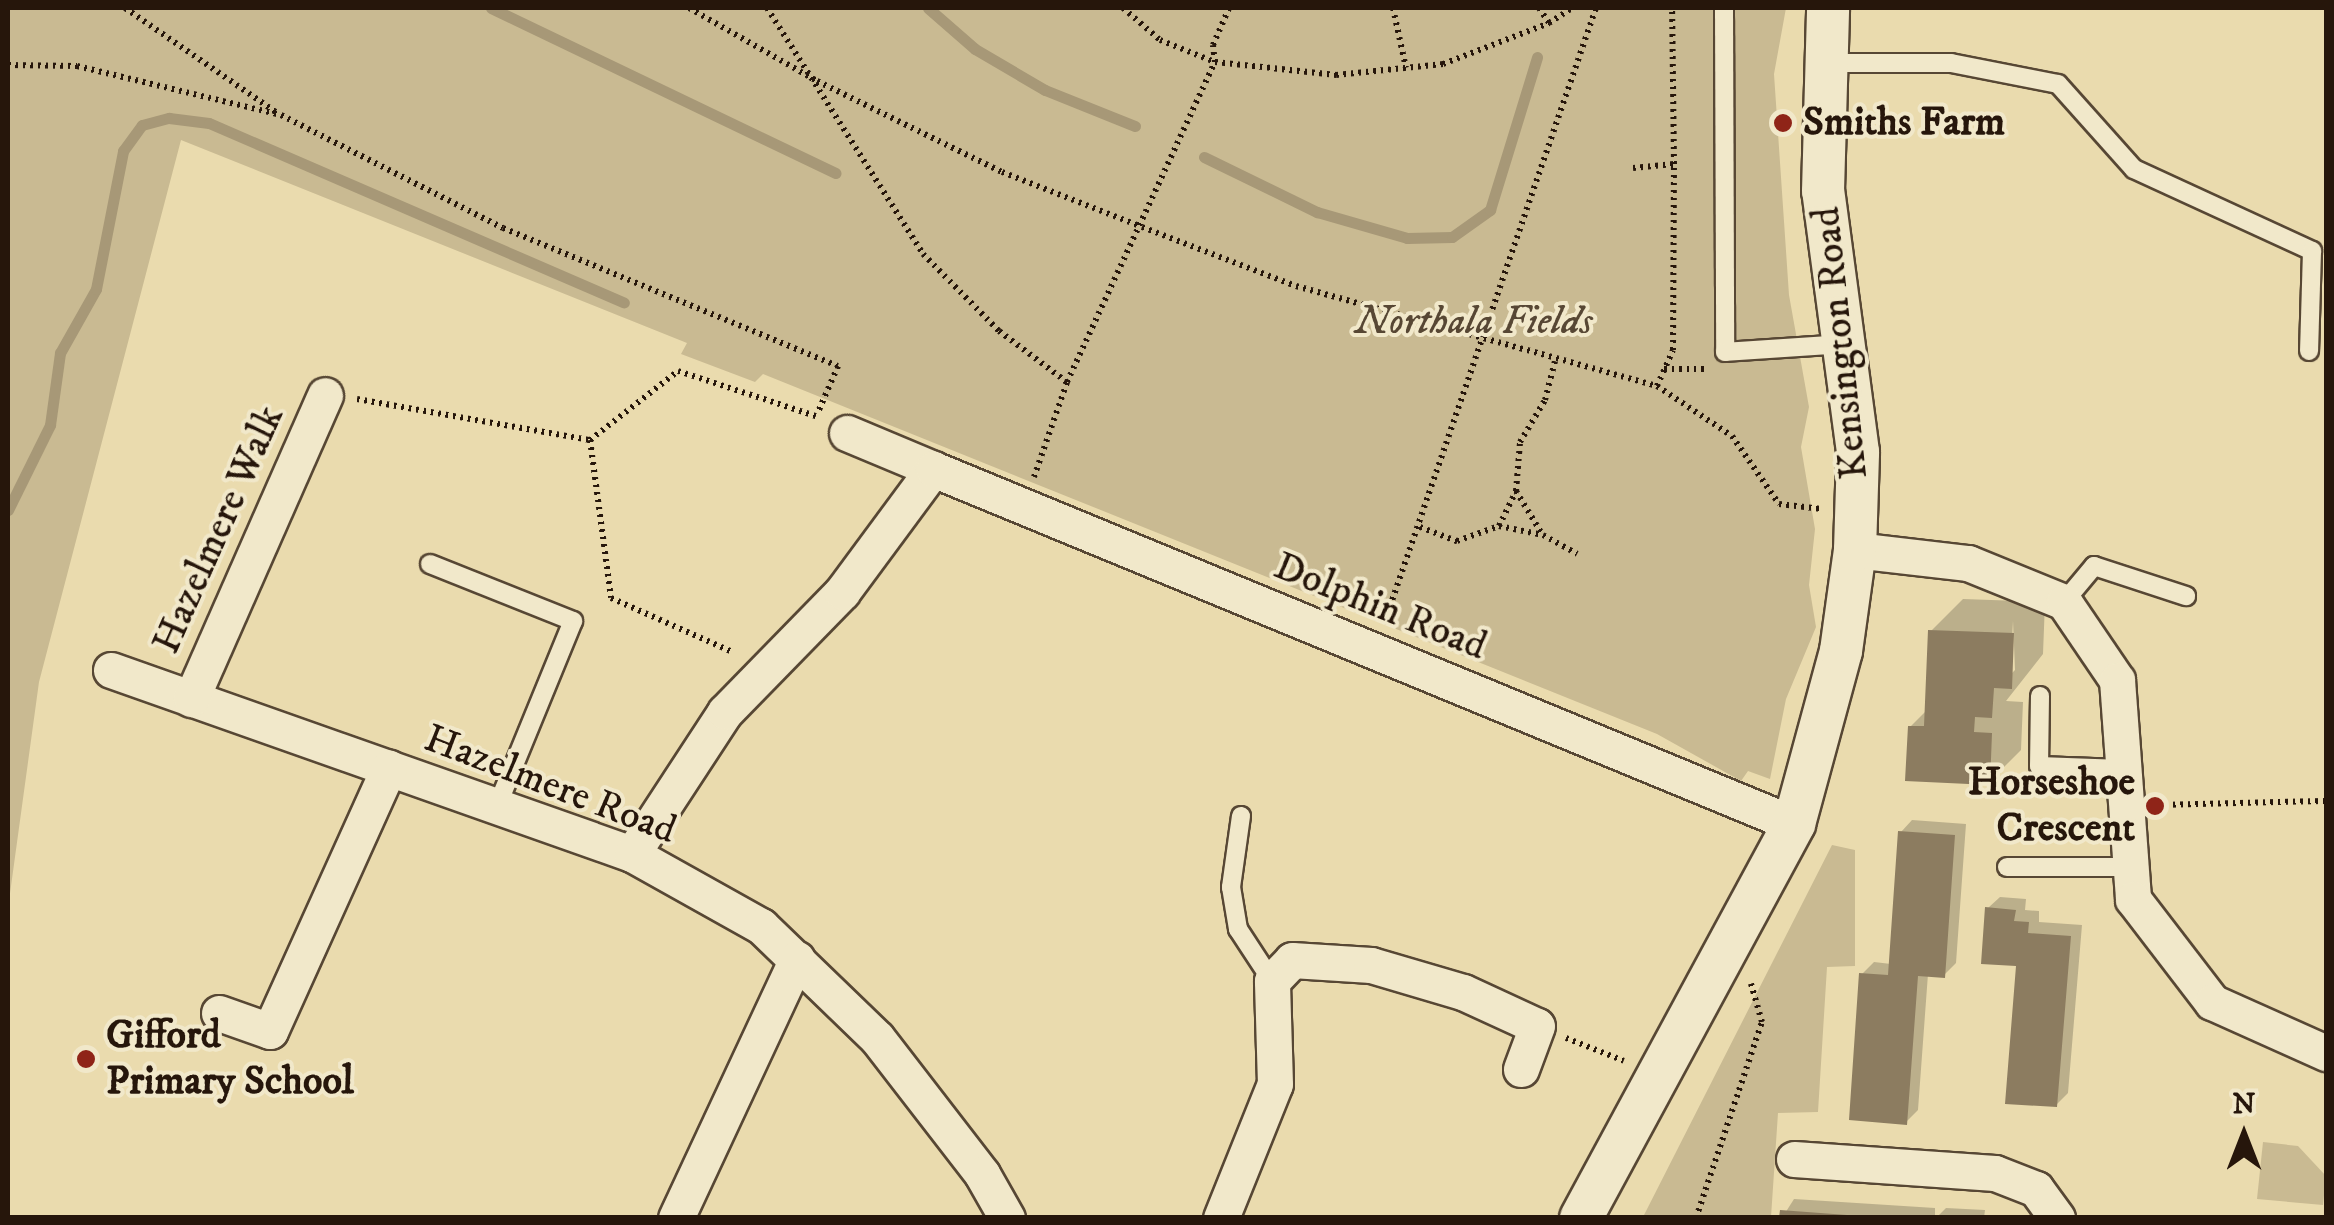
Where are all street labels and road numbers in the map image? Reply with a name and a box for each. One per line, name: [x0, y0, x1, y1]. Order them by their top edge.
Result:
street label: Kensington Road: [1803, 204, 1879, 482]
street label: Hazelmere Walk: [143, 399, 295, 661]
street label: Dolphin Road: [1267, 543, 1493, 671]
street label: Hazelmere Road: [417, 715, 683, 855]

